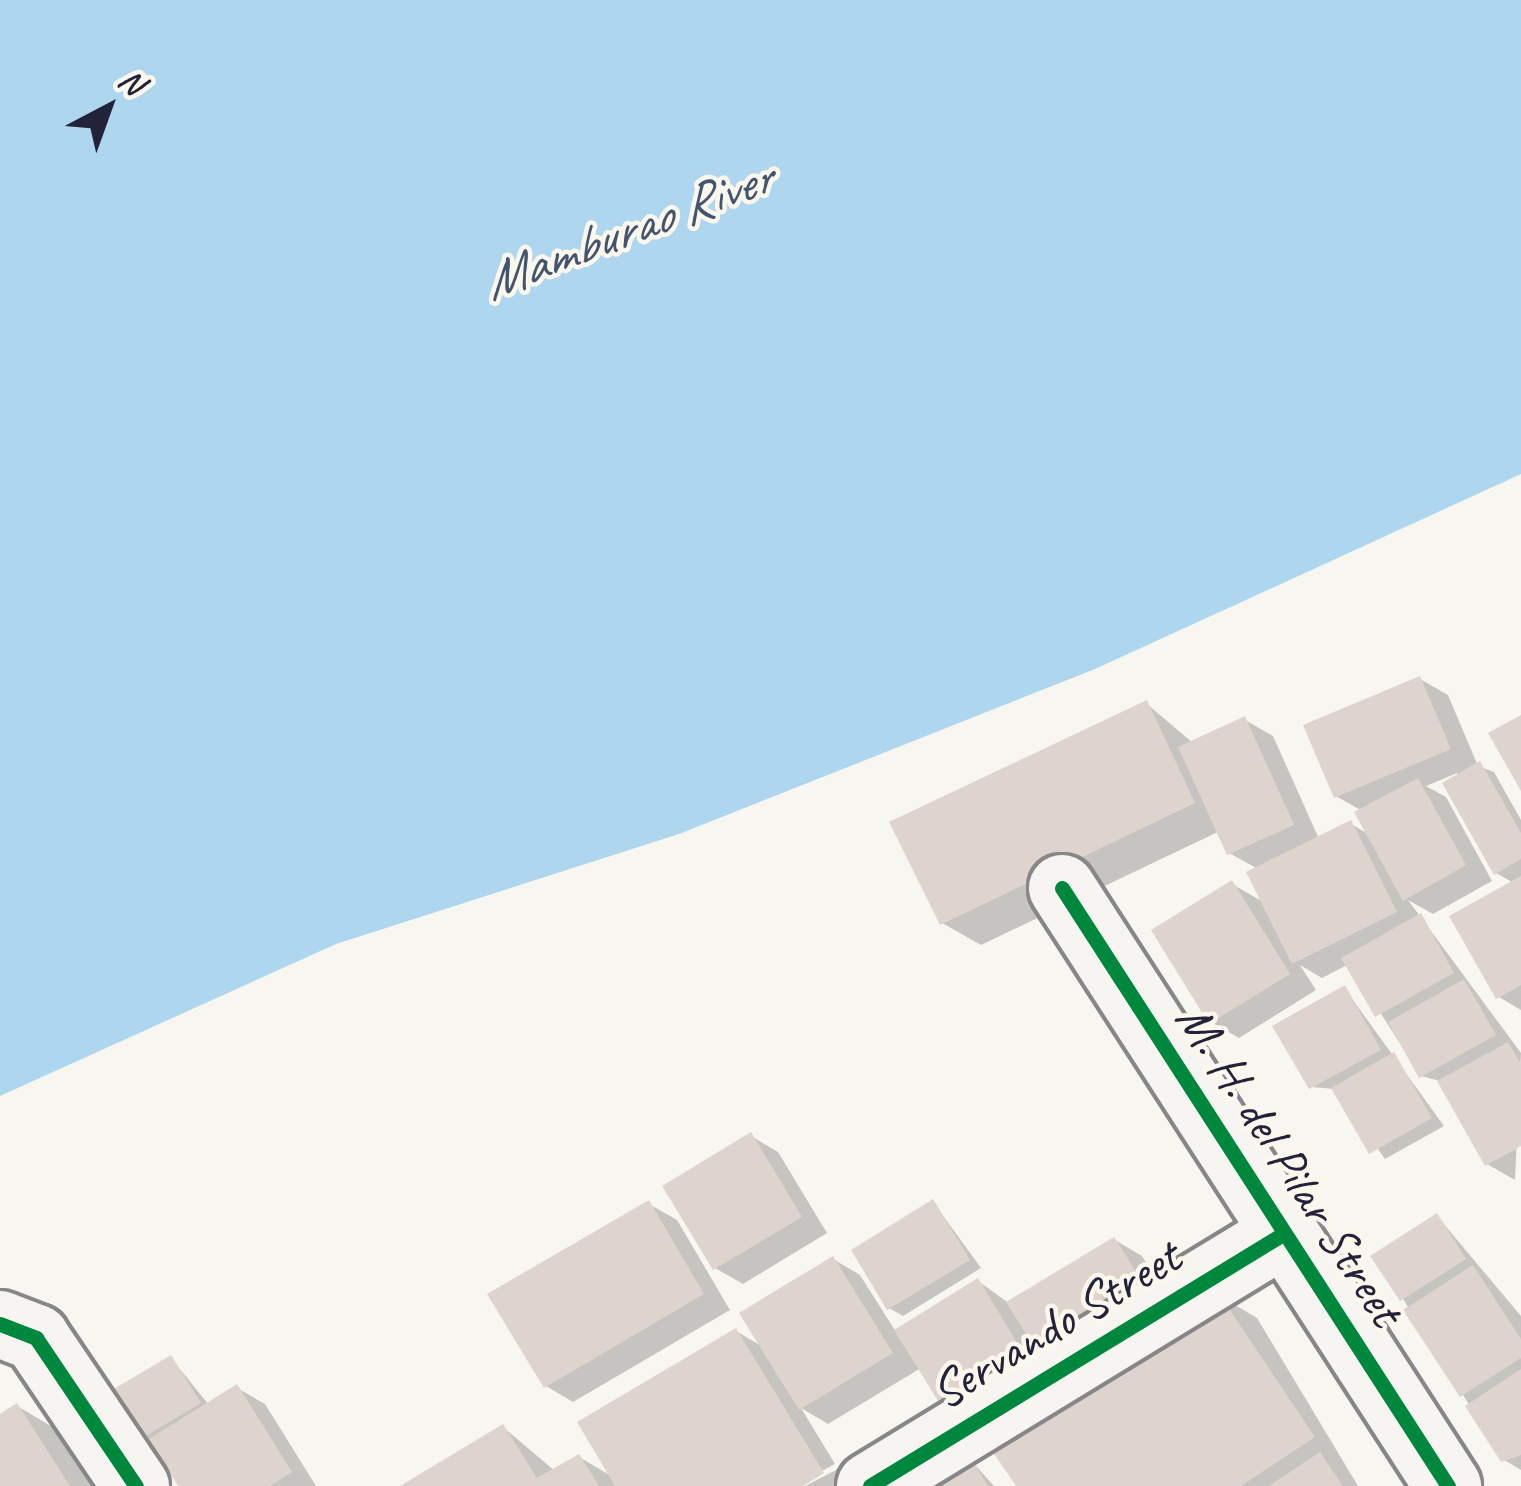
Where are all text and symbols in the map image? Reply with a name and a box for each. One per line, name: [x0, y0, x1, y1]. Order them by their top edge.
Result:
north arrow: [48, 48, 168, 168]
text: N: [110, 58, 153, 103]
water label: Mamburao River: [473, 144, 781, 314]
street label: M. H. del Pilar Street: [1163, 991, 1417, 1337]
street label: Servando Street: [919, 1226, 1191, 1422]

